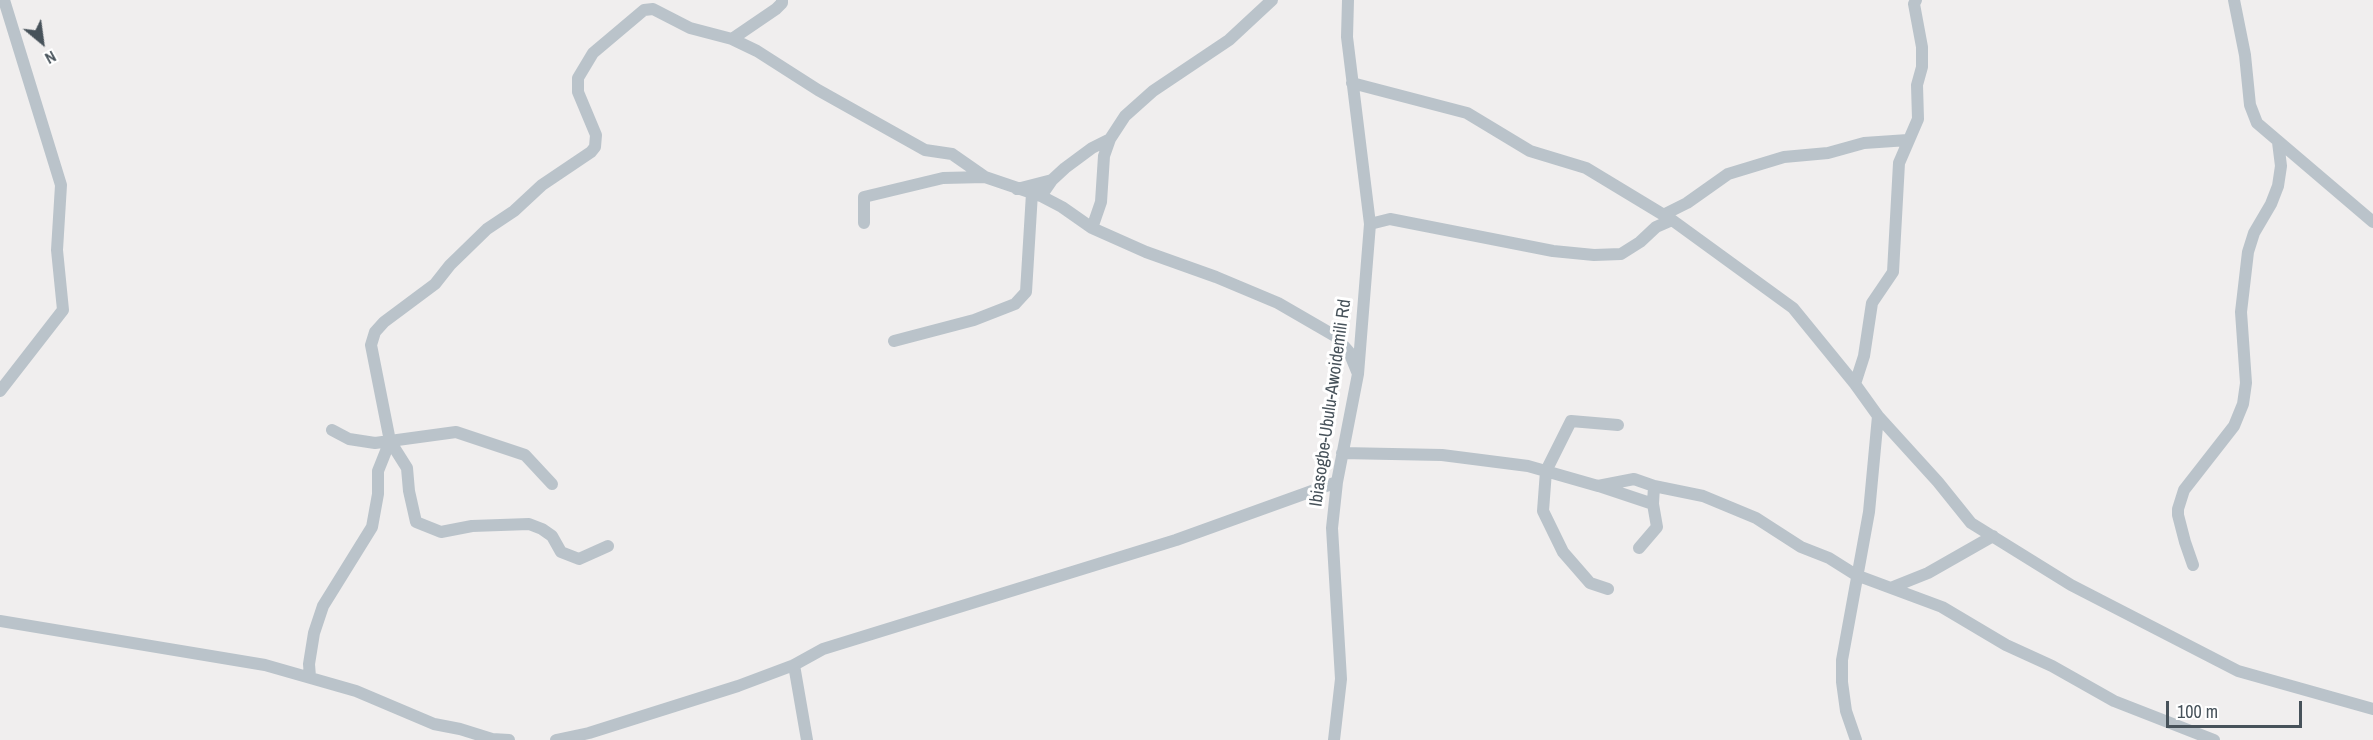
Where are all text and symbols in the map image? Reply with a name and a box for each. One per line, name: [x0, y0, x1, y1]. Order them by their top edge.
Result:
north arrow: [12, 12, 72, 72]
text: N: [41, 46, 60, 70]
street label: Ibiasogbe-Ubulu-Awoidemili Rd: [1306, 298, 1356, 508]
scale bar: [2169, 689, 2306, 727]
text: 100 m: [2177, 699, 2218, 724]

